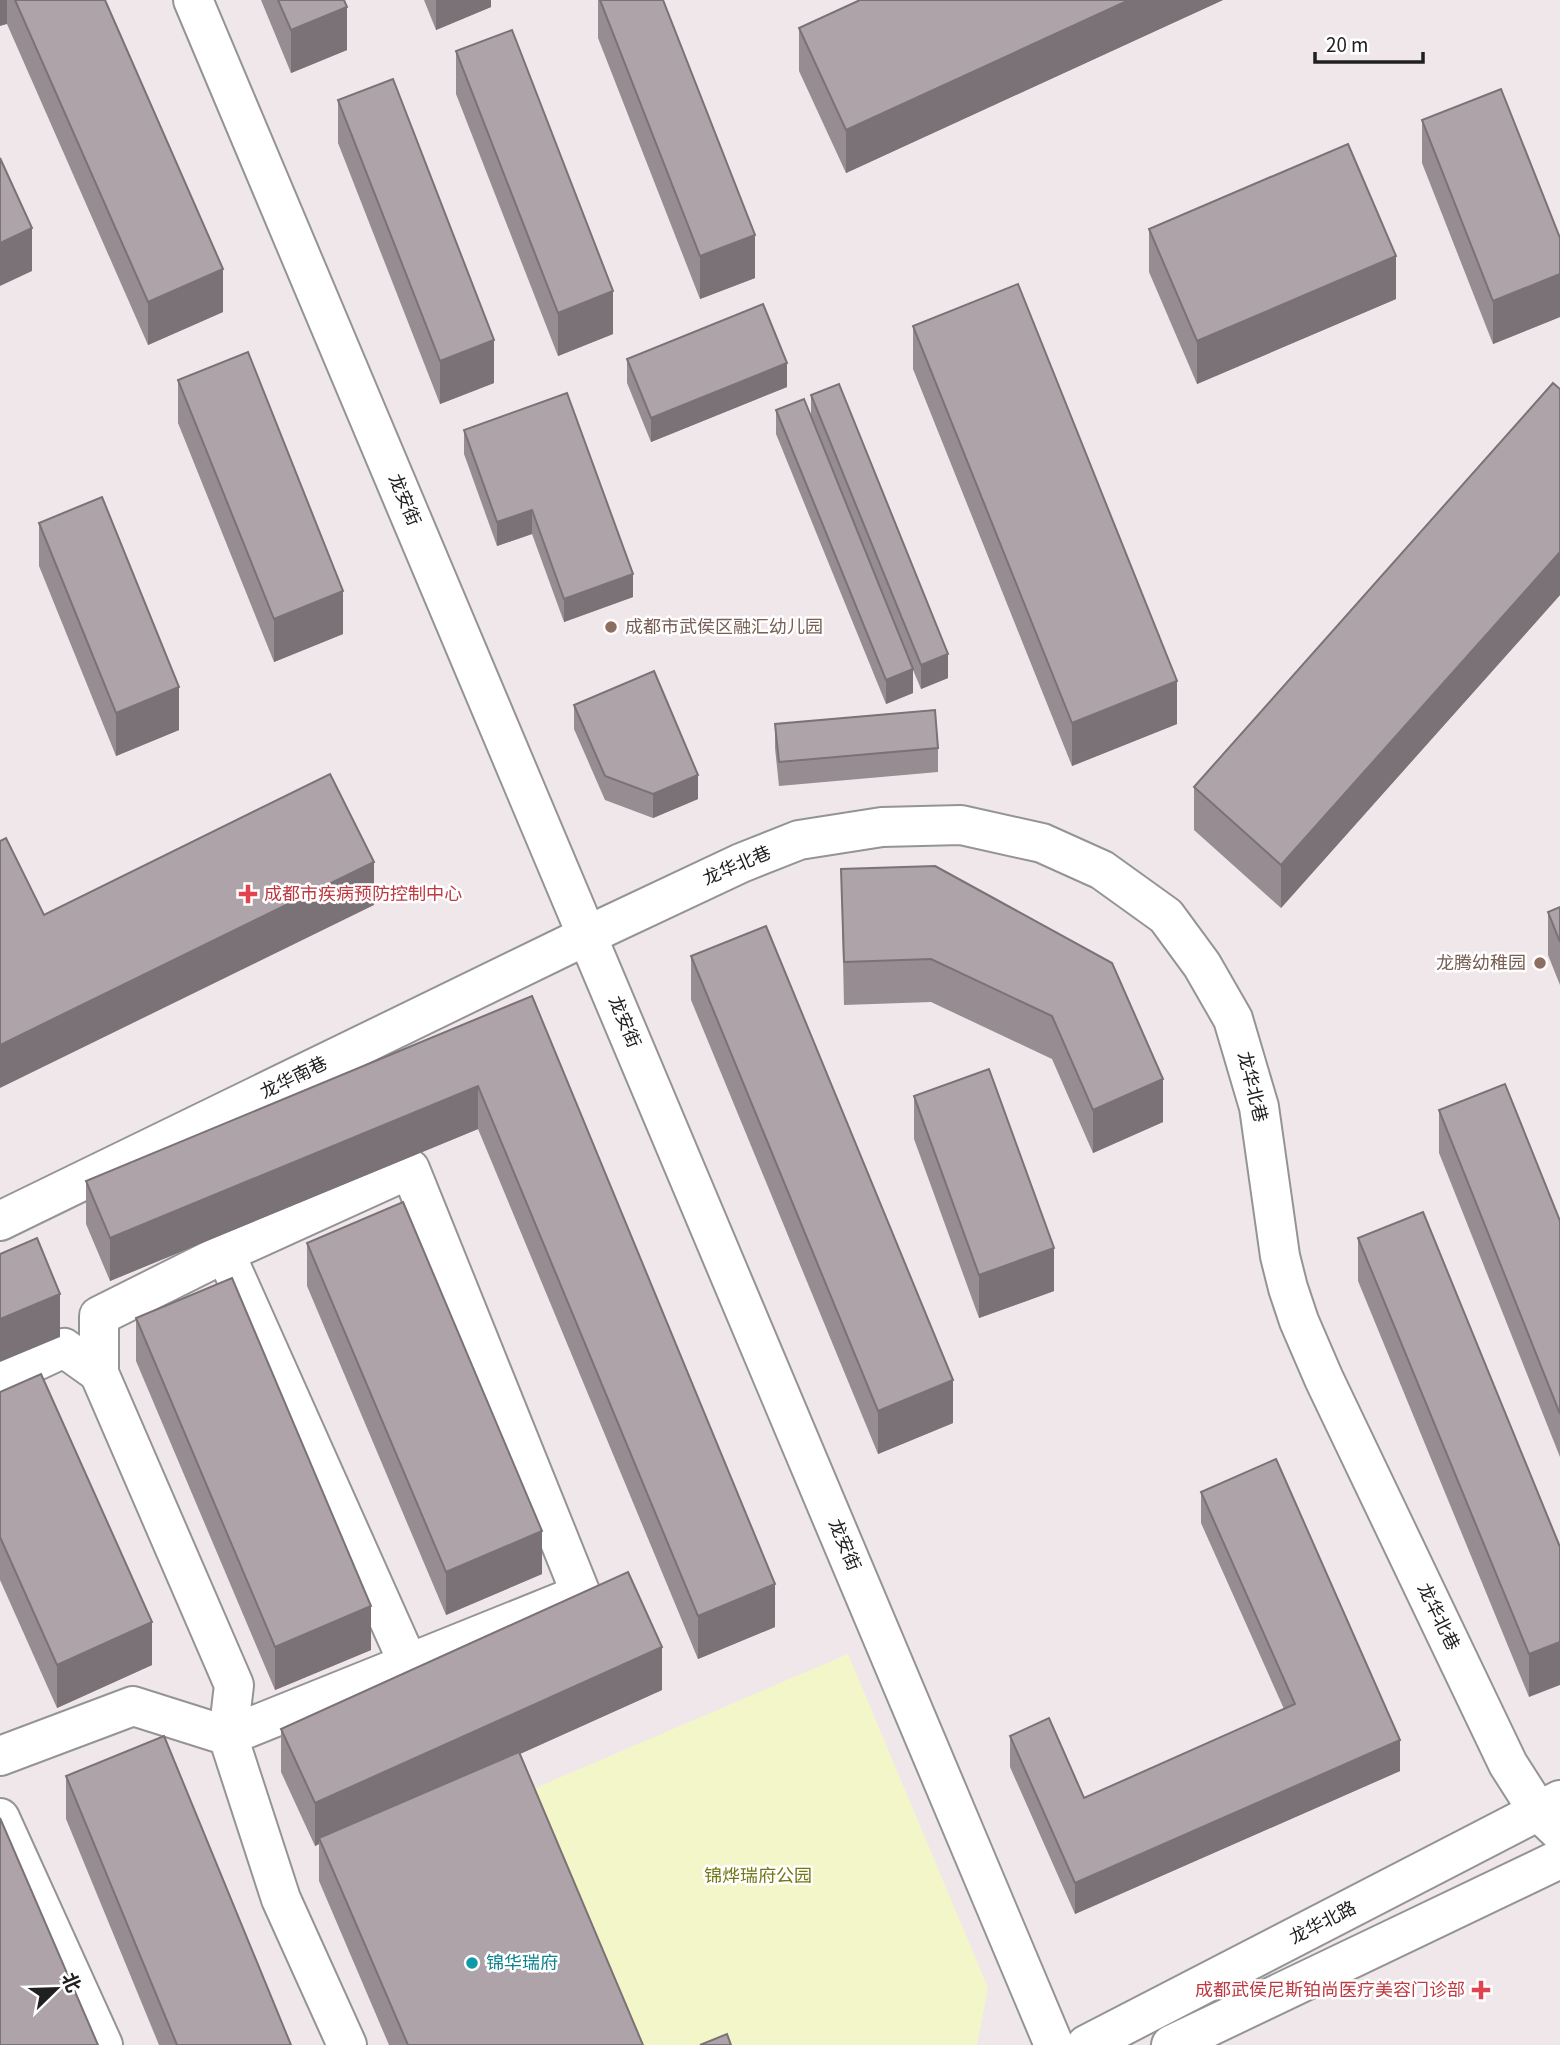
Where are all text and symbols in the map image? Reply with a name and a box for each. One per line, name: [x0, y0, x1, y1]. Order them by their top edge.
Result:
scale bar: [1315, 21, 1424, 65]
text: 20 m: [1326, 30, 1368, 60]
street label: 龙安街: [382, 470, 426, 530]
place label: 成都市武侯区融汇幼儿园: [625, 615, 823, 640]
marker: 成都市武侯区融汇幼儿园: [603, 619, 619, 635]
street label: 龙华北巷: [699, 840, 775, 892]
place label: 成都市疾病预防控制中心: [264, 882, 462, 907]
marker: 成都市疾病预防控制中心: [238, 884, 258, 904]
place label: 龙腾幼稚园: [1436, 951, 1526, 976]
marker: 龙腾幼稚园: [1532, 955, 1548, 971]
street label: 龙安街: [602, 992, 646, 1052]
street label: 龙华北巷: [1231, 1049, 1273, 1125]
street label: 龙华南巷: [256, 1051, 332, 1105]
street label: 龙安街: [822, 1515, 866, 1575]
street label: 龙华北巷: [1411, 1579, 1465, 1655]
park label: 锦烨瑞府公园: [704, 1864, 812, 1889]
street label: 龙华北路: [1285, 1896, 1361, 1950]
place label: 锦华瑞府: [486, 1951, 558, 1976]
north arrow: [21, 1954, 91, 2024]
marker: 锦华瑞府: [464, 1955, 480, 1971]
text: 北: [54, 1969, 86, 1997]
place label: 成都武侯尼斯铂尚医疗美容门诊部: [1195, 1978, 1465, 2003]
marker: 成都武侯尼斯铂尚医疗美容门诊部: [1471, 1980, 1491, 2000]

